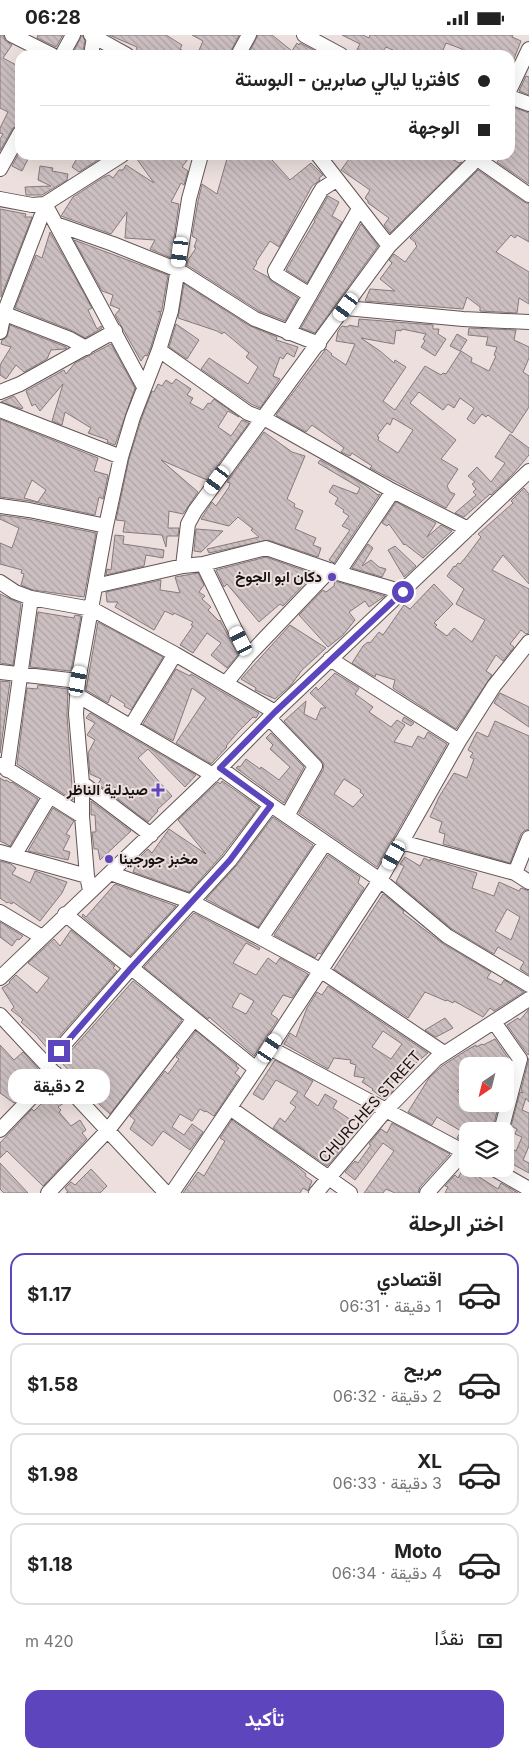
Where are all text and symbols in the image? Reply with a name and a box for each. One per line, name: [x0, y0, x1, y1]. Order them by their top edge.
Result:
text: 06:28: [25, 6, 81, 29]
text: كافتريا ليالي صابرين - البوستة: [235, 68, 460, 91]
text: الوجهة: [408, 116, 460, 139]
car: [170, 236, 189, 268]
car: [331, 290, 360, 324]
car: [202, 463, 231, 497]
place label: دكان ابو الجوخ: [235, 567, 322, 587]
marker: دكان ابو الجوخ: [326, 571, 338, 583]
route start: [392, 581, 414, 603]
car: [227, 624, 254, 658]
car: [67, 665, 88, 697]
place label: صيدلية الناظر: [66, 780, 148, 799]
marker: صيدلية الناظر: [152, 784, 164, 796]
car: [380, 838, 407, 872]
place label: مخبز جورجينا: [119, 849, 198, 868]
marker: مخبز جورجينا: [103, 853, 115, 865]
car: [255, 1031, 284, 1065]
route end: [48, 1040, 70, 1062]
street label: CHURCHES STREET: [314, 1047, 425, 1167]
north arrow: [459, 1057, 514, 1113]
map controls: [459, 1057, 514, 1177]
callout: 2 دقيقة: [8, 1069, 110, 1103]
text: 2 دقيقة: [33, 1076, 85, 1096]
button: layers: [459, 1122, 514, 1177]
text: اختر الرحلة: [409, 1210, 504, 1236]
text: اقتصادي: [377, 1268, 442, 1291]
icon: car: [457, 1272, 502, 1317]
text: $1.17: [27, 1283, 72, 1306]
text: 1 دقيقة · 06:31: [339, 1296, 442, 1316]
text: مريح: [404, 1358, 442, 1381]
icon: car: [457, 1362, 502, 1407]
text: $1.58: [27, 1373, 78, 1396]
text: 2 دقيقة · 06:32: [333, 1386, 442, 1406]
text: XL: [417, 1450, 442, 1473]
icon: car: [457, 1452, 502, 1497]
text: $1.98: [27, 1463, 78, 1486]
text: 3 دقيقة · 06:33: [333, 1473, 442, 1493]
text: Moto: [394, 1540, 442, 1563]
icon: car: [457, 1542, 502, 1587]
text: $1.18: [27, 1553, 73, 1576]
text: 4 دقيقة · 06:34: [332, 1563, 442, 1583]
text: نقدًا: [435, 1627, 464, 1650]
icon: cash: [476, 1627, 504, 1655]
text: 420 m: [25, 1631, 74, 1651]
button: تأكيد: [25, 1690, 504, 1748]

